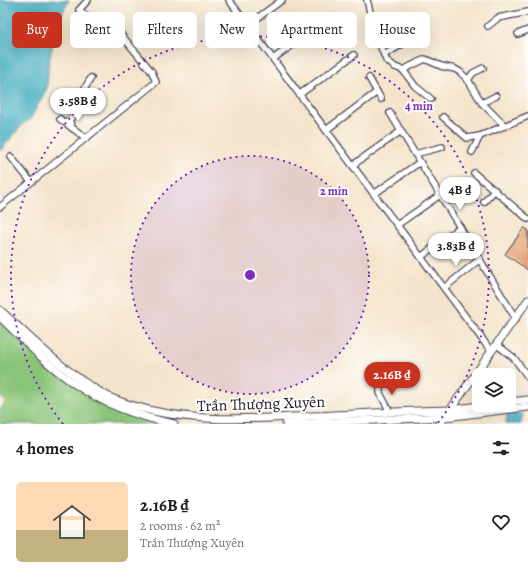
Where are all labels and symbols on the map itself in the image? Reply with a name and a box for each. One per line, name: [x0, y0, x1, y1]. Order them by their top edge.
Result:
pin: 3.58B ₫: [41, 88, 115, 122]
text: 4 min: [405, 98, 433, 114]
pin: 4B ₫: [436, 177, 484, 211]
text: 2 min: [320, 183, 348, 199]
pin: 3.83B ₫: [419, 233, 493, 267]
centre of rings: [243, 268, 257, 282]
pin: 2.16B ₫: [355, 362, 429, 396]
street label: Trần Thượng Xuyên: [197, 391, 326, 417]

